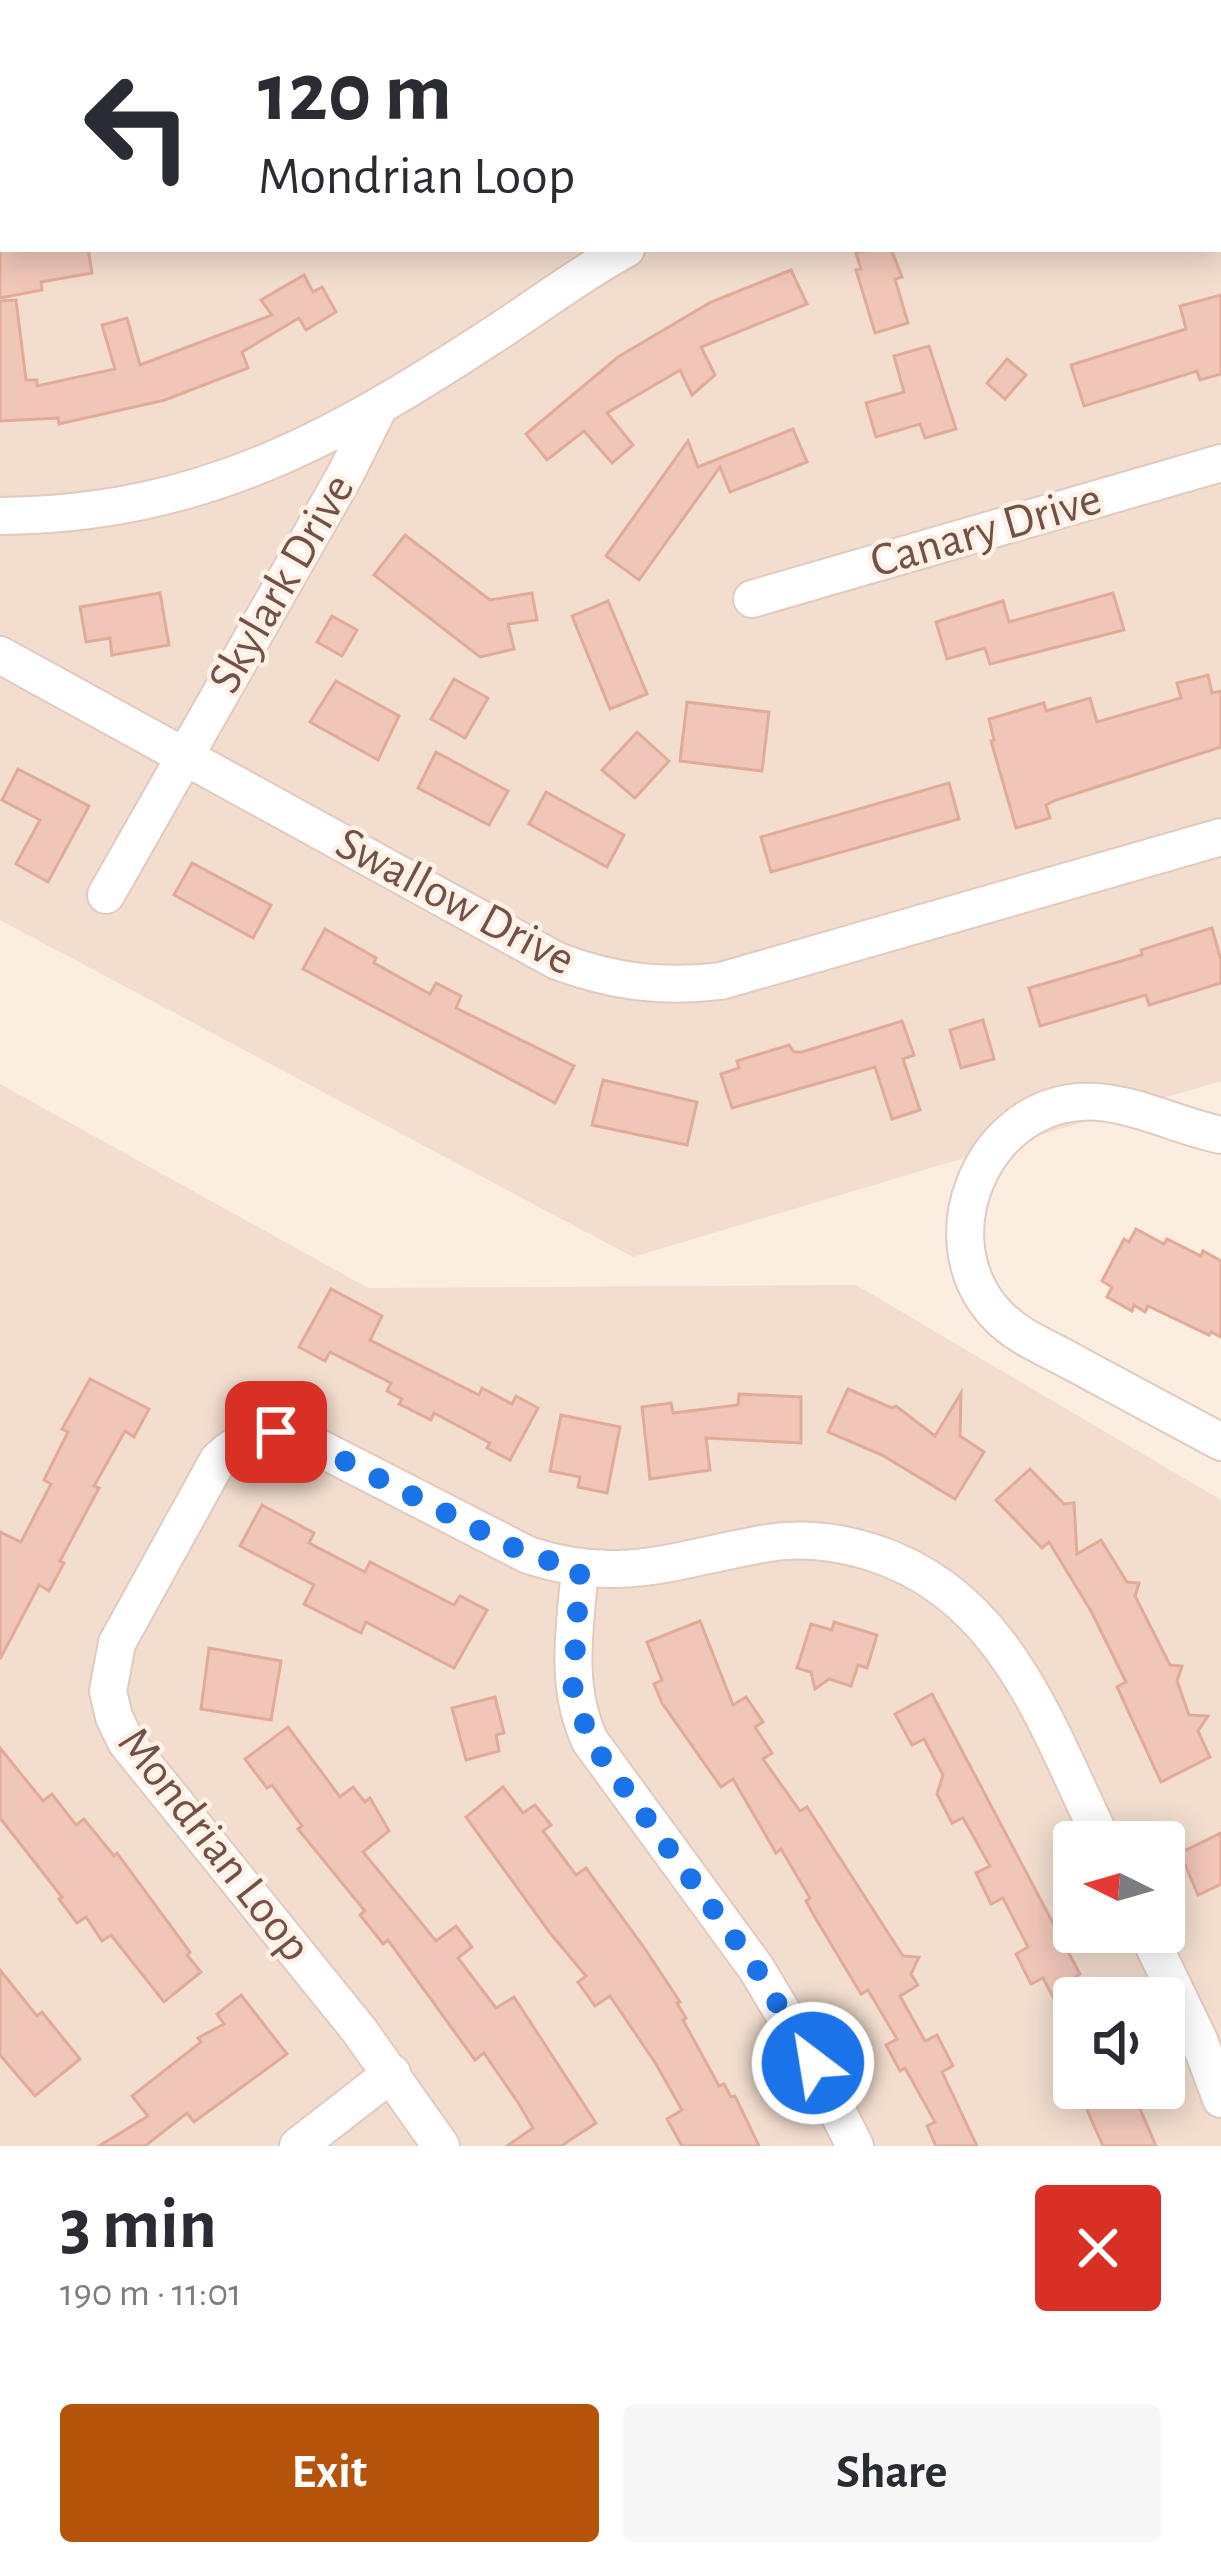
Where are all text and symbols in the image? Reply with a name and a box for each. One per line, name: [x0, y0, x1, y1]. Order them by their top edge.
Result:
icon: left: [60, 48, 216, 204]
text: 120 m: [258, 52, 452, 136]
text: Mondrian Loop: [258, 150, 575, 204]
street label: Skylark Drive: [200, 467, 364, 701]
street label: Canary Drive: [865, 475, 1107, 587]
street label: Swallow Drive: [328, 819, 582, 985]
pin: [225, 1381, 327, 1483]
icon: arrive: [243, 1399, 309, 1465]
street label: Mondrian Loop: [108, 1719, 320, 1971]
north arrow: [1053, 1821, 1185, 1953]
map controls: [1053, 1821, 1185, 2109]
button: sound: [1053, 1977, 1185, 2109]
position arrow: [750, 2000, 876, 2126]
button: close: [1035, 2185, 1161, 2311]
text: 3 min: [60, 2189, 217, 2261]
text: 190 m · 11:01: [60, 2274, 242, 2313]
button: Exit: [60, 2404, 599, 2542]
button: Share: [623, 2404, 1161, 2542]

